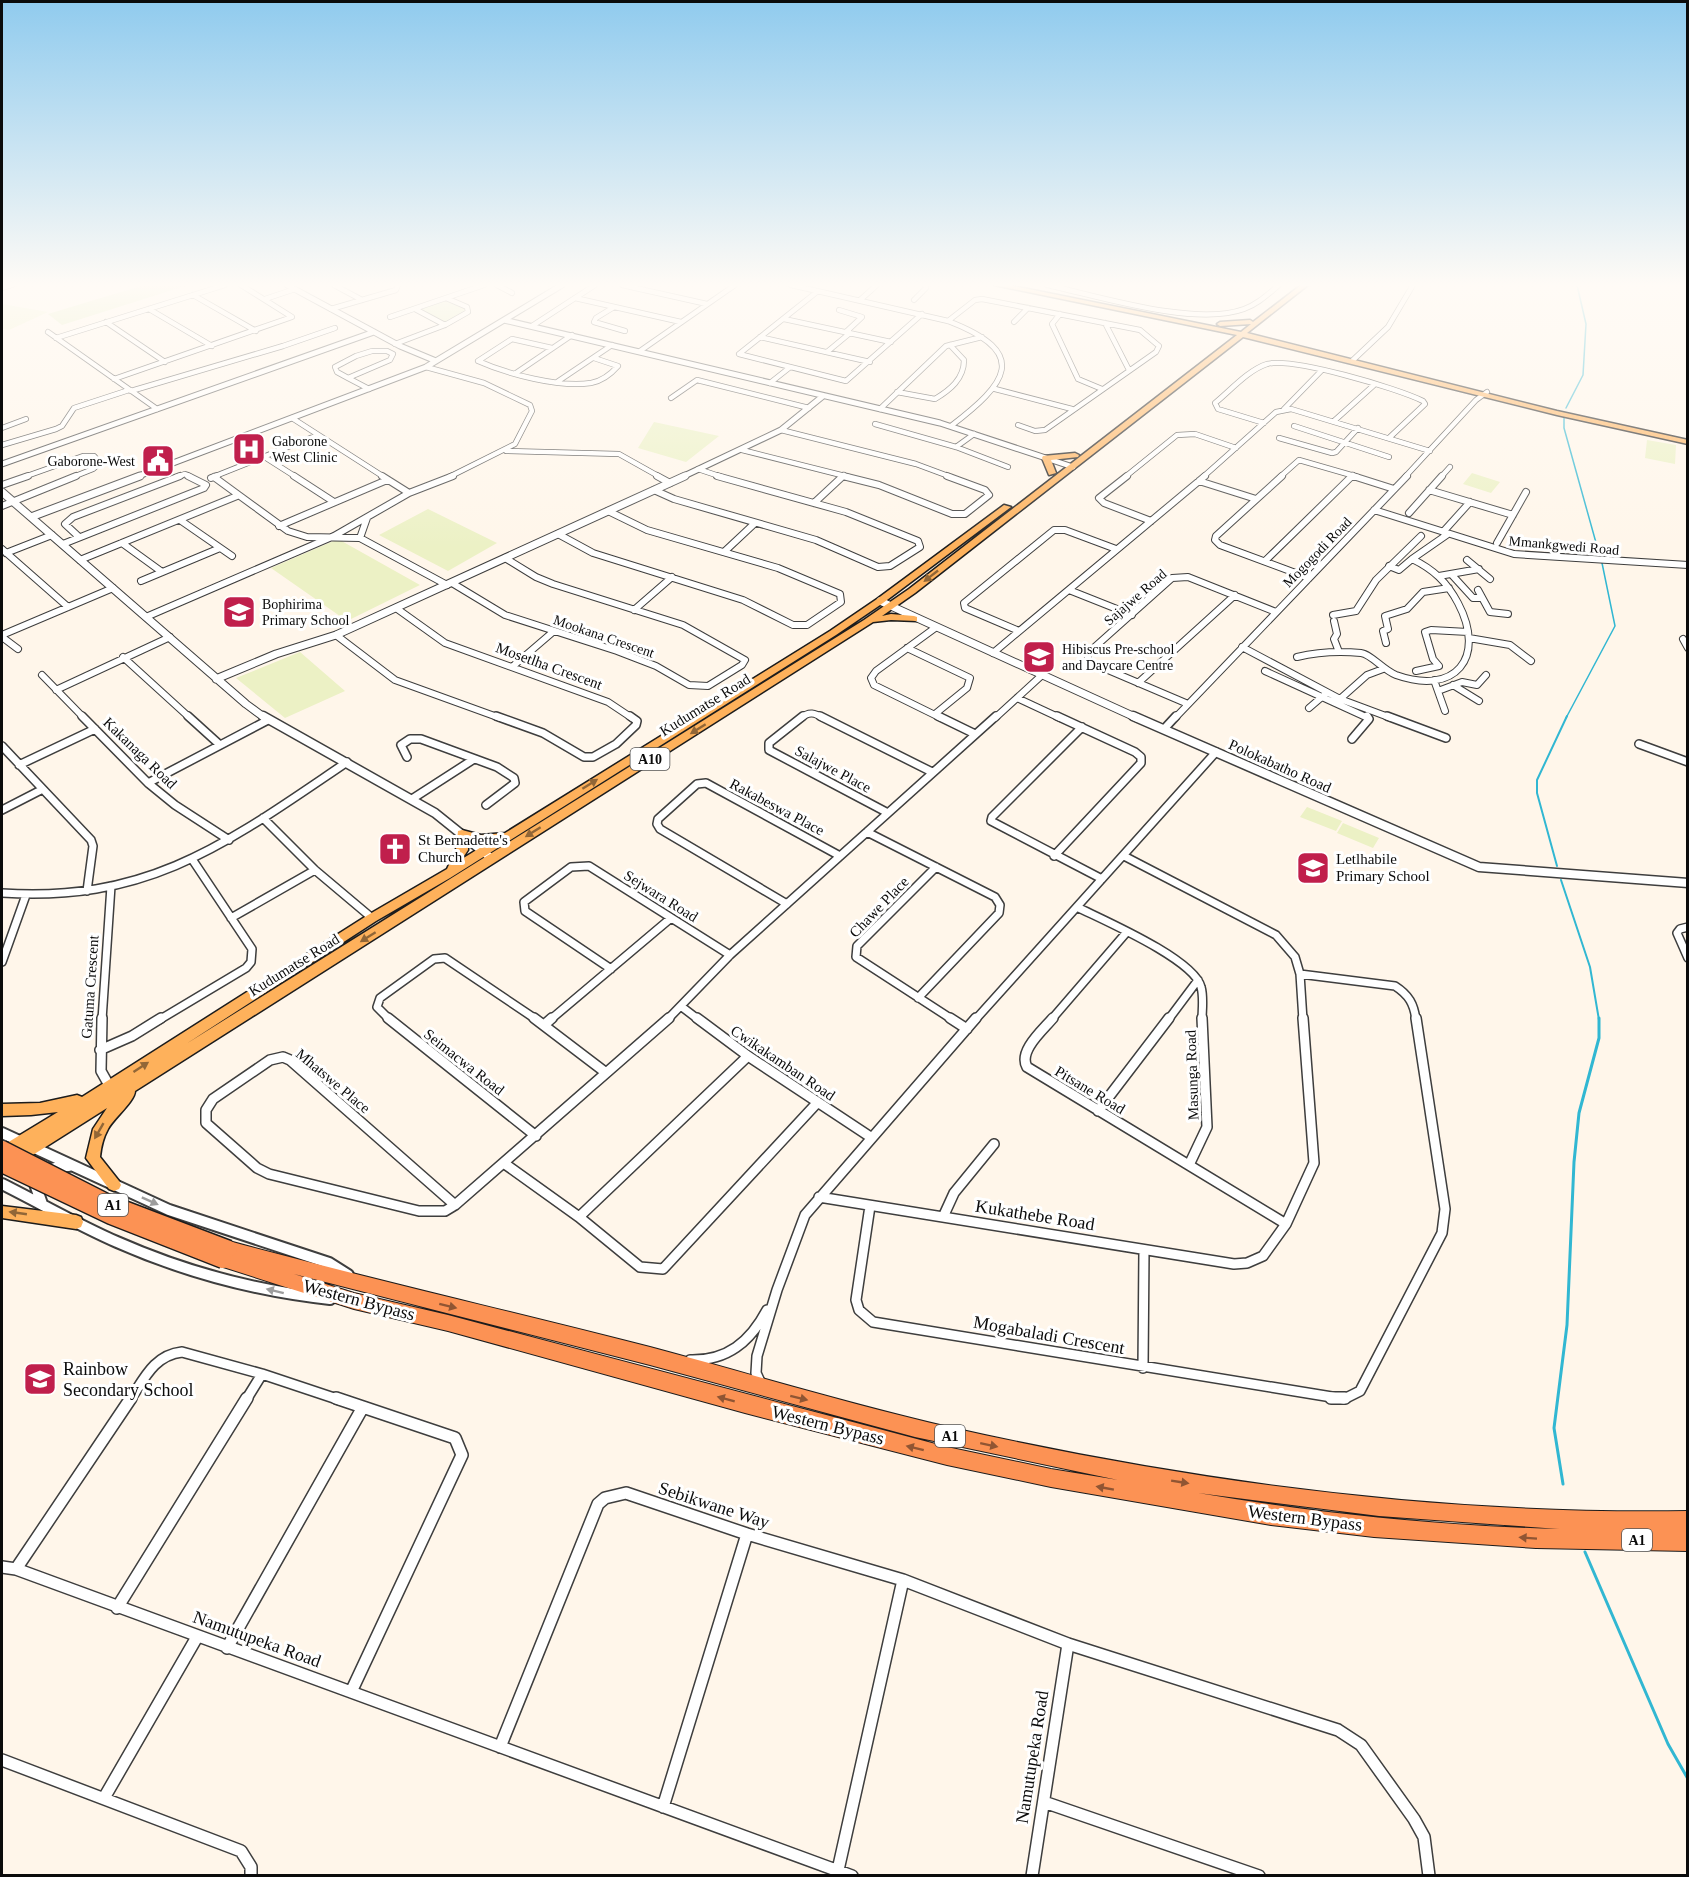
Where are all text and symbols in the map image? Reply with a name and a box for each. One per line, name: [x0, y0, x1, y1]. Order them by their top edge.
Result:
hospital icon: Gaborone West Clinic: [231, 431, 267, 467]
place label: Gaborone West Clinic: [272, 434, 337, 465]
public building icon: Gaborone-West: [140, 443, 176, 479]
place label: Gaborone-West: [47, 454, 135, 469]
street label: Mogogodi Road: [1280, 514, 1354, 590]
street label: Mmankgwedi Road: [1508, 533, 1620, 558]
street label: Sajajwe Road: [1101, 566, 1169, 628]
one-way arrow: [924, 570, 940, 582]
school or university icon: Bophirima Primary School: [221, 594, 257, 630]
place label: Bophirima Primary School: [262, 597, 350, 628]
street label: Mookana Crescent: [552, 612, 656, 661]
street label: Mosetlha Crescent: [494, 639, 605, 693]
school or university icon: Hibiscus Pre-school and Daycare Centre: [1021, 639, 1057, 675]
place label: Hibiscus Pre-school and Daycare Centre: [1062, 642, 1174, 673]
street label: Kudumatse Road: [657, 670, 754, 739]
street label: Kakanaga Road: [100, 714, 180, 792]
one-way arrow: [690, 723, 706, 734]
street label: Polokabatho Road: [1226, 736, 1334, 796]
street label: Salajwe Place: [792, 742, 874, 796]
road number: A10: [630, 748, 670, 770]
street label: Rakabeswa Place: [727, 775, 827, 839]
one-way arrow: [582, 779, 598, 790]
one-way arrow: [525, 827, 541, 838]
church icon: St Bernadette's Church: [377, 831, 413, 867]
place label: St Bernadette's Church: [418, 832, 508, 865]
school or university icon: Letlhabile Primary School: [1295, 850, 1331, 886]
place label: Letlhabile Primary School: [1336, 851, 1430, 884]
street label: Sejwara Road: [621, 867, 701, 925]
street label: Chawe Place: [846, 873, 912, 941]
street label: Kudumatse Road: [246, 930, 343, 999]
one-way arrow: [360, 931, 376, 942]
street label: Gatuma Crescent: [78, 934, 102, 1039]
street label: Cwikakamban Road: [728, 1022, 838, 1104]
street label: Seimacwa Road: [421, 1026, 508, 1098]
street label: Masunga Road: [1182, 1029, 1202, 1120]
street label: Mhatswe Place: [293, 1046, 373, 1117]
one-way arrow: [133, 1062, 149, 1073]
street label: Pitsane Road: [1052, 1063, 1128, 1117]
one-way arrow: [95, 1122, 105, 1139]
road number: A1: [98, 1194, 128, 1216]
one-way arrow: [142, 1196, 160, 1206]
street label: Kukathebe Road: [974, 1196, 1096, 1234]
one-way arrow: [8, 1209, 27, 1218]
street label: Western Bypass: [301, 1275, 417, 1325]
one-way arrow: [265, 1286, 284, 1295]
one-way arrow: [439, 1302, 457, 1312]
street label: Mogabaladi Crescent: [972, 1312, 1126, 1358]
place label: Rainbow Secondary School: [63, 1359, 193, 1400]
school or university icon: Rainbow Secondary School: [22, 1361, 58, 1397]
one-way arrow: [717, 1394, 735, 1403]
one-way arrow: [790, 1394, 808, 1404]
street label: Western Bypass: [770, 1401, 886, 1449]
road number: A1: [935, 1425, 965, 1447]
one-way arrow: [979, 1440, 998, 1450]
one-way arrow: [906, 1442, 924, 1452]
one-way arrow: [1171, 1477, 1190, 1486]
street label: Sebikwane Way: [656, 1478, 772, 1532]
one-way arrow: [1096, 1483, 1115, 1492]
street label: Western Bypass: [1247, 1501, 1363, 1535]
road number: A1: [1622, 1529, 1652, 1551]
one-way arrow: [1519, 1533, 1538, 1542]
street label: Namutupeka Road: [190, 1607, 324, 1671]
street label: Namutupeka Road: [1012, 1689, 1052, 1825]

